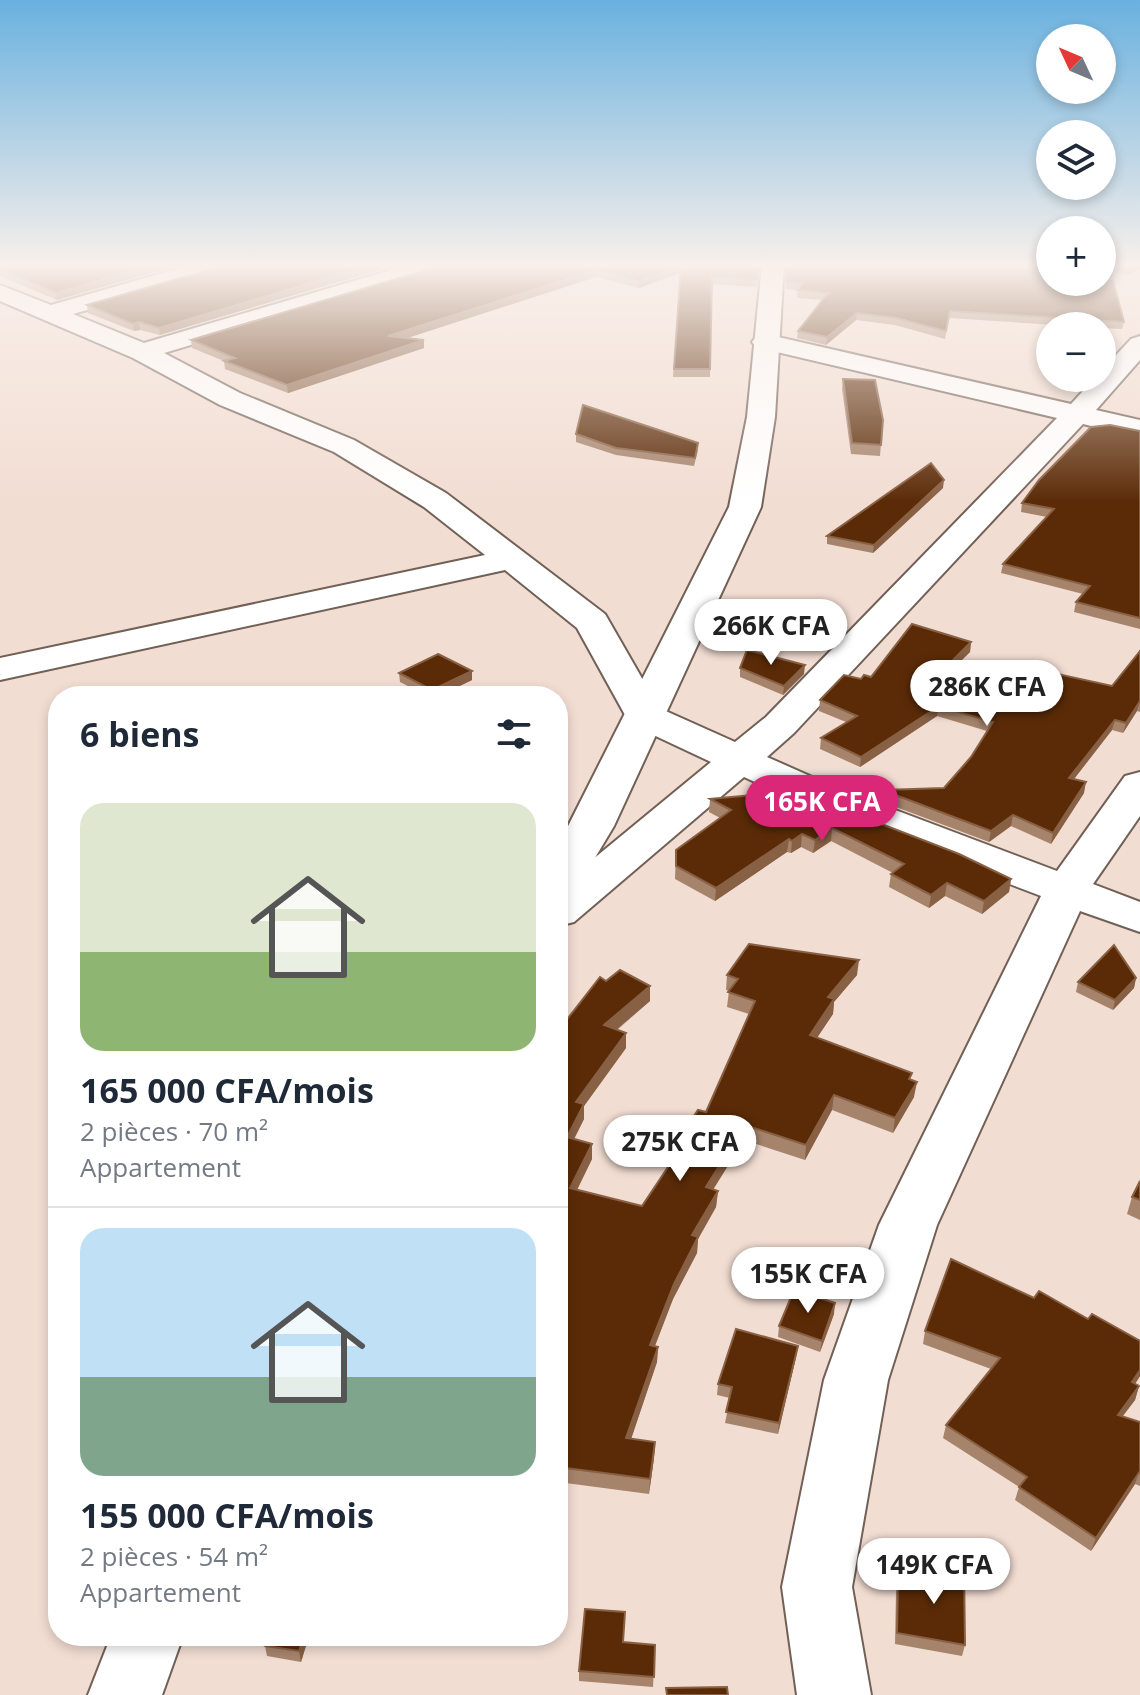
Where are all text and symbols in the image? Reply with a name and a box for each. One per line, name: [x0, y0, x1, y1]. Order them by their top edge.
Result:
north arrow: [1036, 24, 1116, 104]
map controls: [1036, 24, 1116, 392]
button: layers: [1036, 120, 1116, 200]
button: +: [1036, 216, 1116, 296]
button: −: [1036, 312, 1116, 392]
pin: 266K CFA: [688, 599, 854, 667]
text: 266K CFA: [712, 607, 830, 643]
pin: 286K CFA: [904, 660, 1070, 728]
text: 286K CFA: [928, 668, 1046, 704]
text: 6 biens: [80, 711, 200, 757]
icon: filters: [492, 712, 536, 756]
pin: 165K CFA: [739, 775, 905, 843]
text: 165K CFA: [763, 783, 881, 819]
icon: home: [236, 855, 380, 999]
text: 165 000 CFA/mois: [80, 1067, 374, 1113]
text: 2 pièces · 70 m²: [80, 1113, 268, 1149]
pin: 275K CFA: [597, 1115, 763, 1183]
text: 275K CFA: [621, 1123, 739, 1159]
text: Appartement: [80, 1149, 241, 1185]
pin: 155K CFA: [725, 1247, 891, 1315]
text: 155K CFA: [749, 1255, 867, 1291]
icon: home: [236, 1280, 380, 1424]
text: 155 000 CFA/mois: [80, 1492, 374, 1538]
text: 2 pièces · 54 m²: [80, 1538, 268, 1574]
pin: 149K CFA: [851, 1538, 1017, 1606]
text: 149K CFA: [875, 1546, 993, 1582]
text: Appartement: [80, 1574, 241, 1610]

